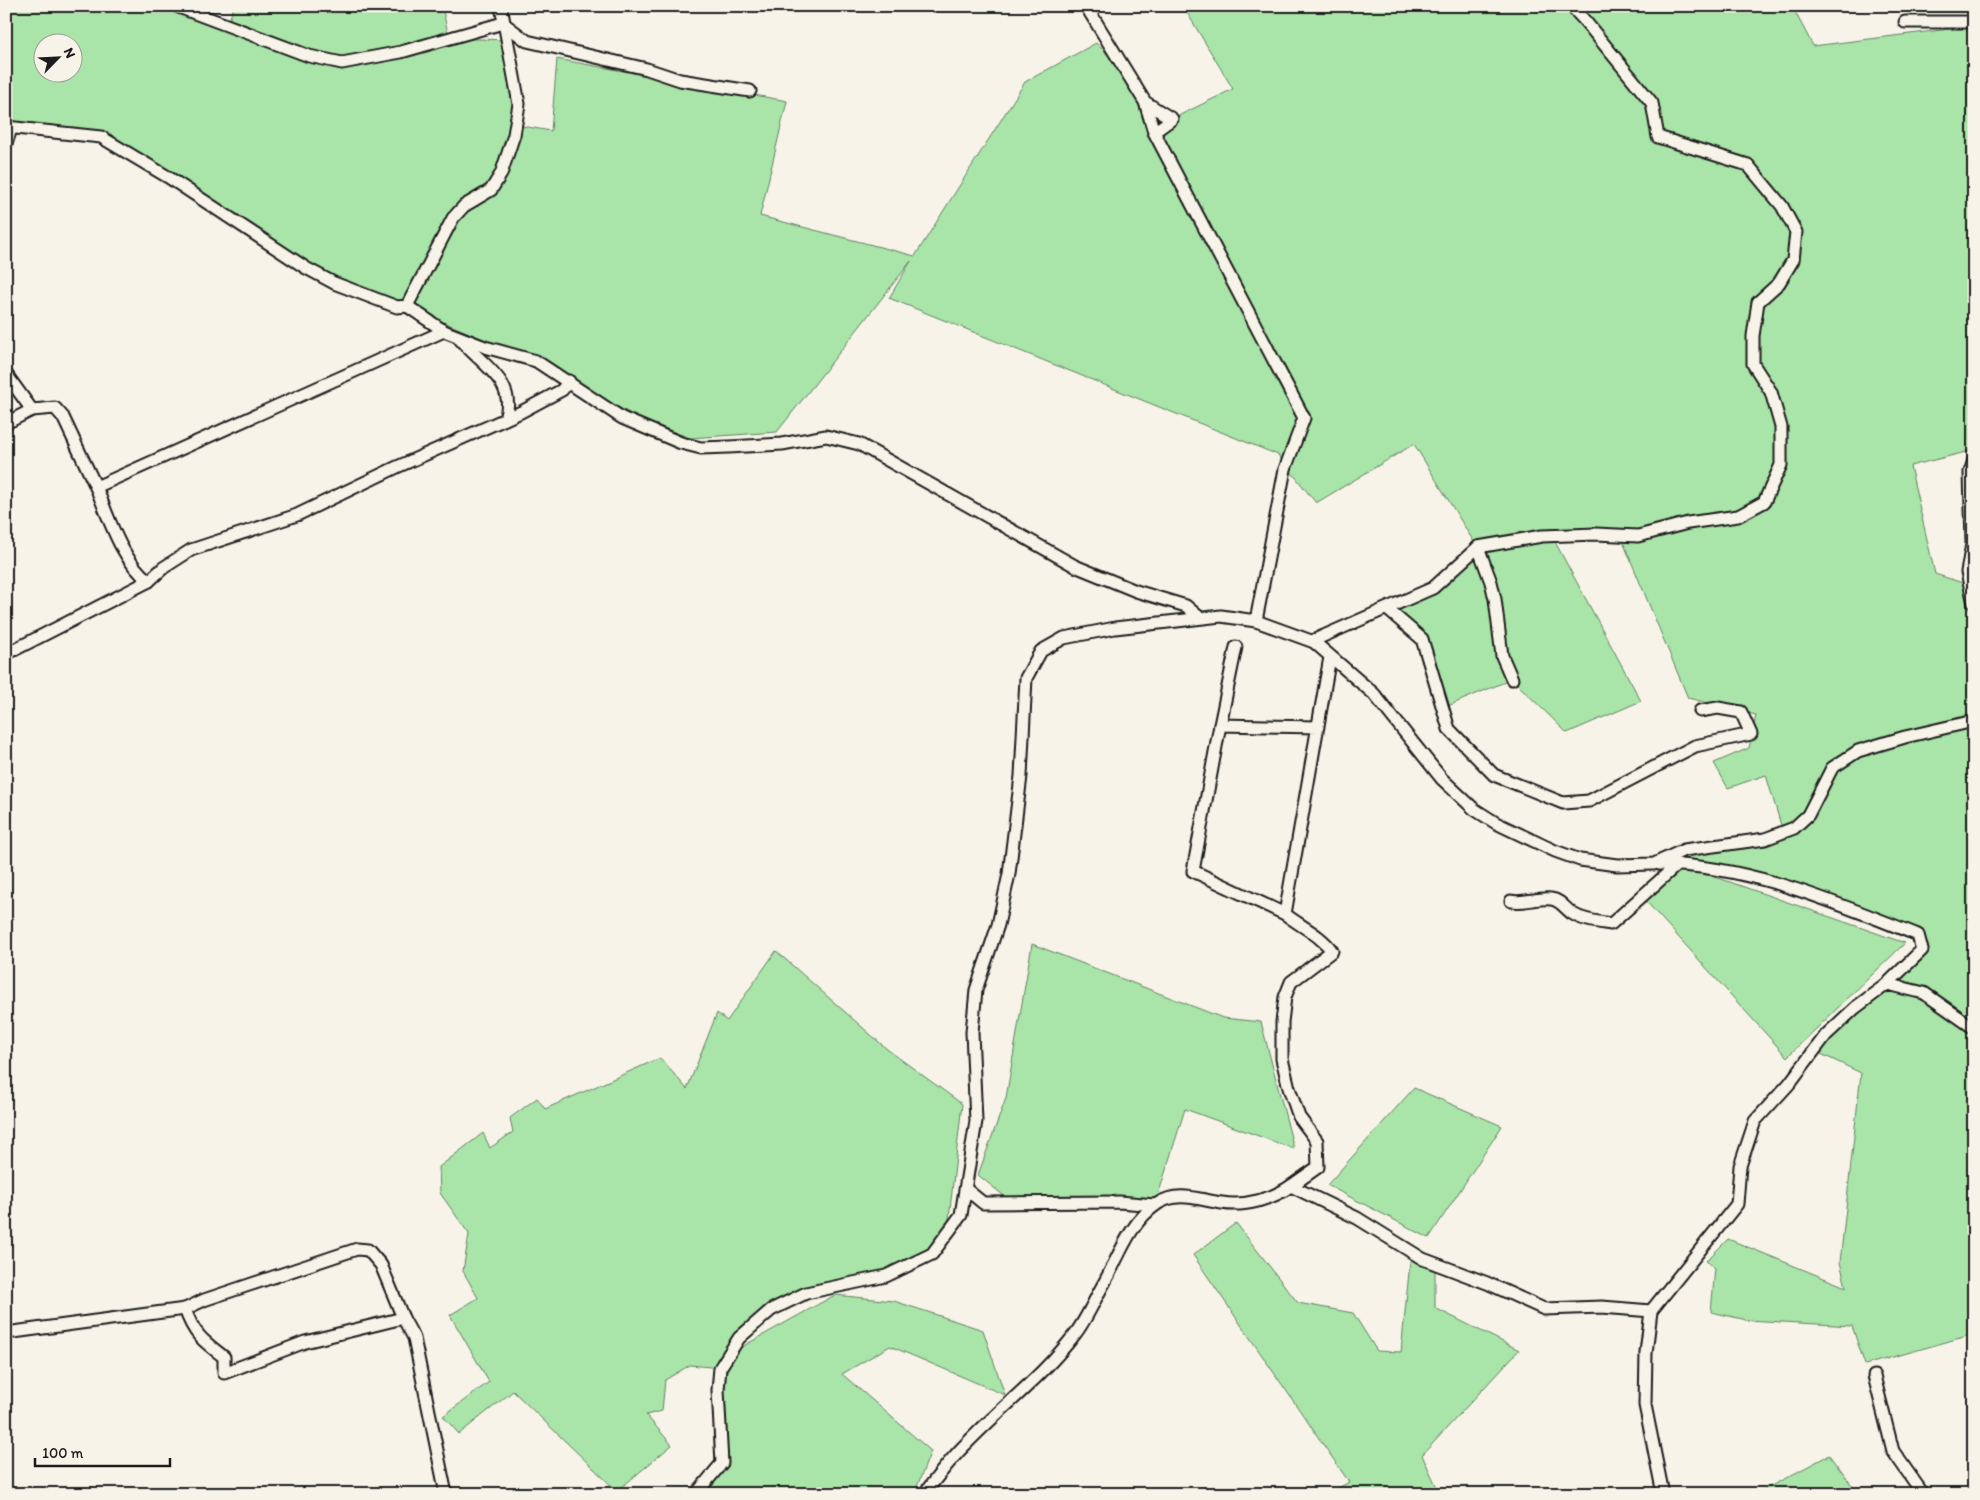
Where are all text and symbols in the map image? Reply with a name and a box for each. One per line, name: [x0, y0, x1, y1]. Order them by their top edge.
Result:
north arrow: [32, 32, 82, 82]
text: N: [60, 45, 79, 61]
scale bar: [35, 1435, 170, 1467]
text: 100 m: [42, 1444, 84, 1462]

